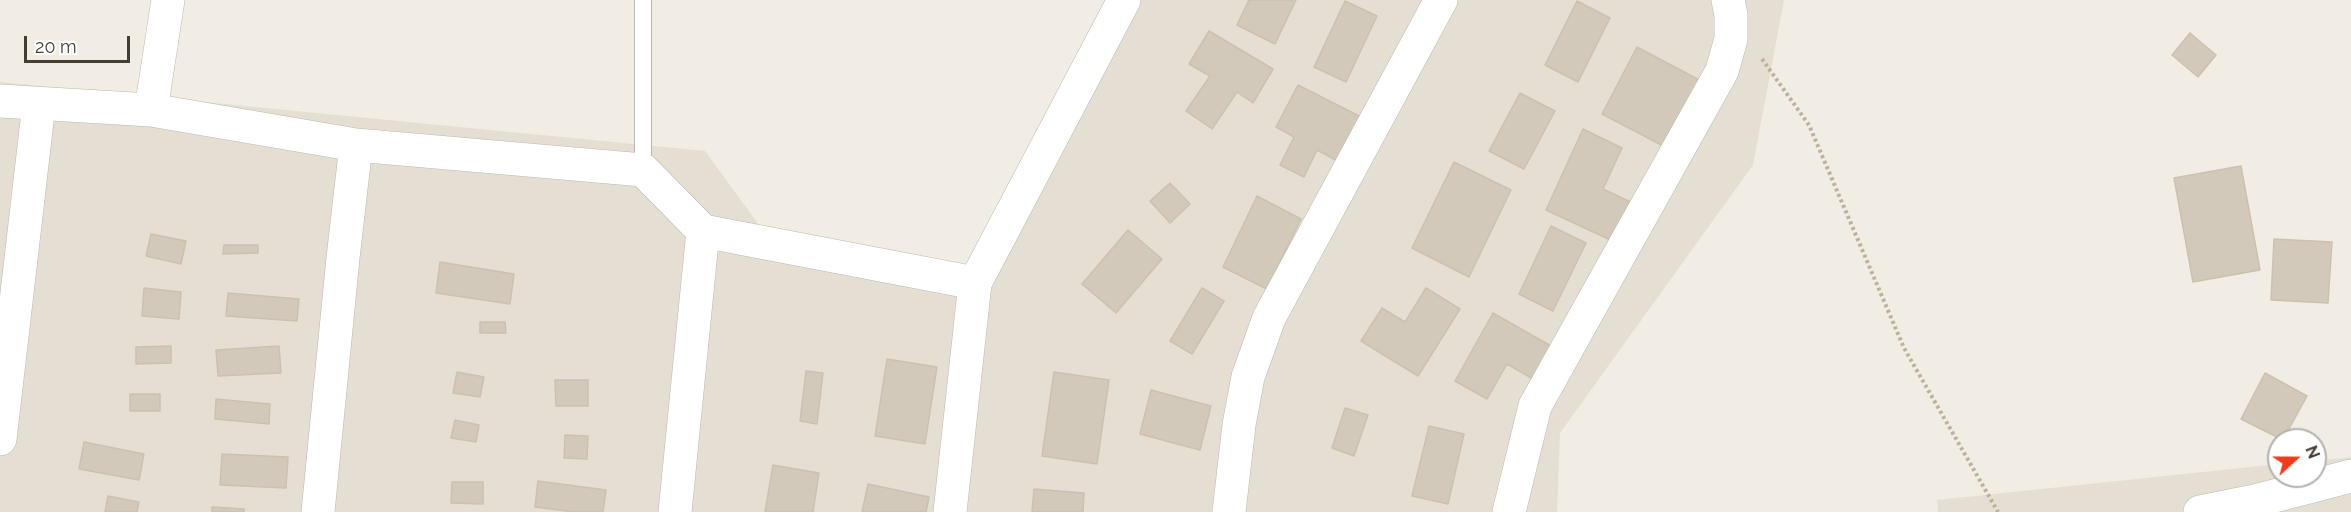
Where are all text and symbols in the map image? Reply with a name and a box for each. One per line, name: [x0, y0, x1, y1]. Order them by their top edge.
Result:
scale bar: [27, 24, 134, 62]
text: 20 m: [35, 36, 77, 57]
north arrow: [2267, 428, 2327, 488]
text: N: [2301, 443, 2323, 461]

